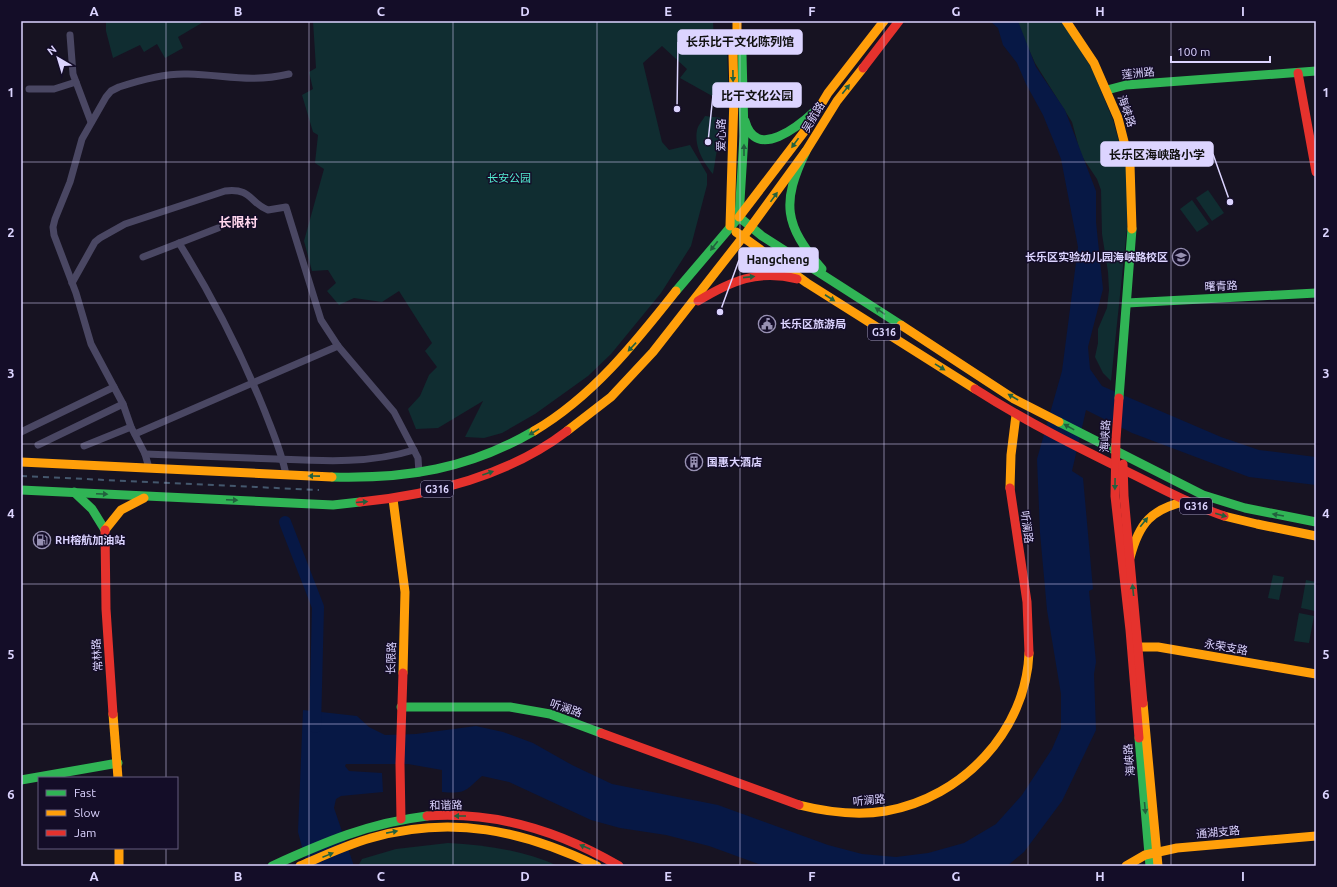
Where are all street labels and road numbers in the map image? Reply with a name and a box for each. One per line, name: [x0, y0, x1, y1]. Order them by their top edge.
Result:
street label: 莲洲路: [1121, 65, 1155, 81]
street label: 海峡路: [1116, 93, 1138, 129]
street label: 吴航路: [799, 100, 827, 134]
street label: 爱心路: [715, 118, 727, 152]
street label: 曙青路: [1204, 279, 1238, 293]
road number: G316: [868, 324, 900, 340]
street label: 海峡路: [1098, 419, 1112, 453]
road number: G316: [421, 481, 453, 497]
road number: G316: [1180, 498, 1212, 514]
street label: 听澜路: [1019, 510, 1035, 544]
street label: 永荣支路: [1203, 637, 1249, 657]
street label: 常林路: [90, 638, 104, 672]
street label: 长限路: [384, 641, 398, 675]
street label: 听澜路: [548, 697, 584, 719]
street label: 海峡路: [1122, 743, 1136, 777]
street label: 听澜路: [852, 793, 886, 807]
street label: 和谐路: [429, 799, 463, 811]
street label: 通湖支路: [1196, 824, 1240, 840]

